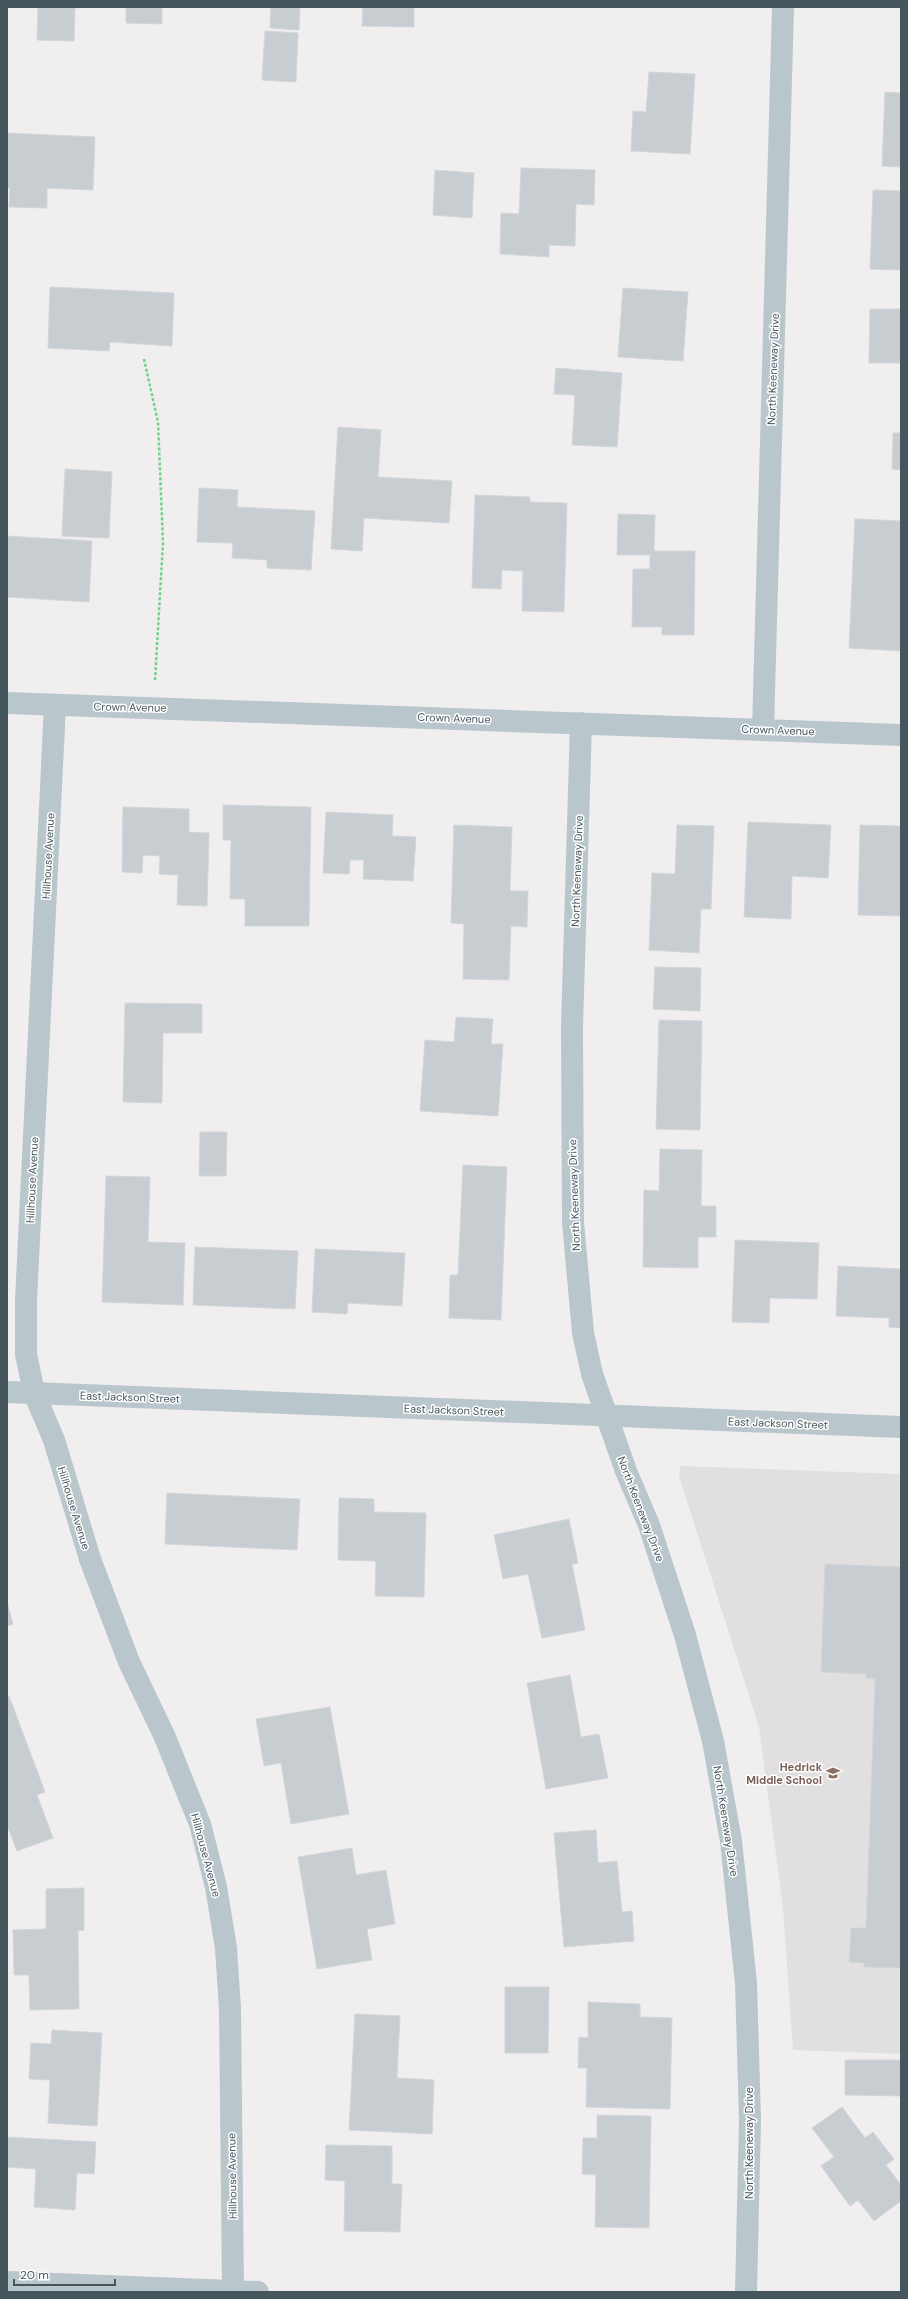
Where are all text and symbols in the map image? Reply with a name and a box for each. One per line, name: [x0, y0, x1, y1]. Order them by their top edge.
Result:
street label: North Keeneway Drive: [764, 313, 782, 425]
street label: Crown Avenue: [93, 699, 167, 715]
street label: Crown Avenue: [417, 710, 491, 726]
street label: Crown Avenue: [741, 722, 815, 738]
street label: Hillhouse Avenue: [39, 813, 57, 899]
street label: North Keeneway Drive: [568, 815, 586, 927]
street label: Hillhouse Avenue: [23, 1137, 41, 1223]
street label: North Keeneway Drive: [565, 1139, 583, 1251]
street label: East Jackson Street: [80, 1388, 180, 1406]
street label: East Jackson Street: [404, 1401, 504, 1419]
street label: East Jackson Street: [728, 1414, 828, 1432]
street label: North Keeneway Drive: [614, 1454, 668, 1564]
street label: Hillhouse Avenue: [55, 1465, 93, 1551]
place label: Hedrick Middle School: [746, 1760, 823, 1787]
street label: North Keeneway Drive: [710, 1765, 742, 1877]
school or university icon: Hedrick Middle School: [825, 1765, 841, 1781]
street label: Hillhouse Avenue: [188, 1812, 224, 1898]
street label: North Keeneway Drive: [742, 2087, 756, 2199]
street label: Hillhouse Avenue: [224, 2133, 240, 2219]
scale bar: [14, 2261, 115, 2287]
text: 20 m: [20, 2267, 49, 2283]

